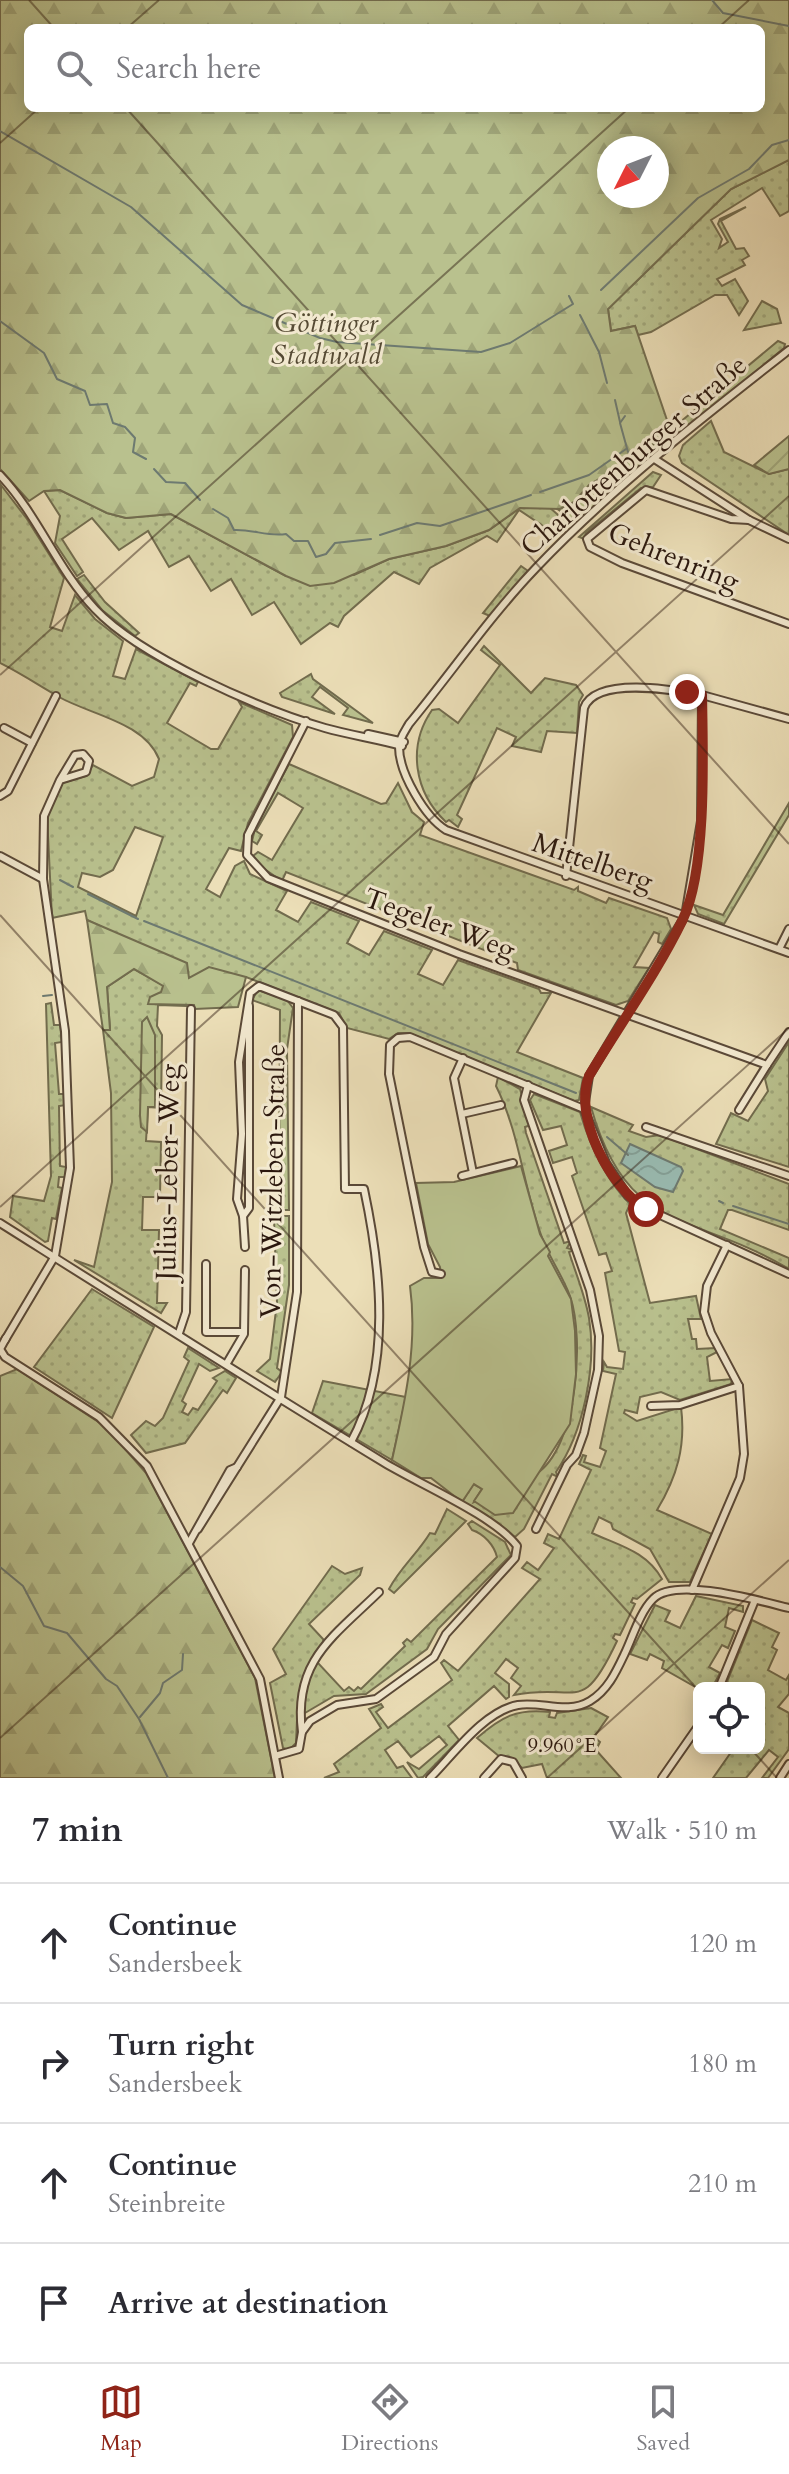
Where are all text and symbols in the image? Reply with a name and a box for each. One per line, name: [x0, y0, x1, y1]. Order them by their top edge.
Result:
search box: [24, 24, 765, 112]
icon: search: [52, 46, 96, 90]
text: Search here: [116, 48, 261, 89]
north arrow: [597, 136, 669, 208]
park label: Göttinger Stadtwald: [271, 304, 383, 374]
street label: Charlottenburger Straße: [512, 347, 755, 565]
street label: Gehrenring: [602, 513, 745, 601]
route end: [669, 674, 705, 710]
street label: Mittelberg: [527, 824, 658, 900]
street label: Tegeler Weg: [359, 879, 521, 969]
street label: Von-Witzleben-Straße: [252, 1043, 294, 1319]
street label: Julius-Leber-Weg: [147, 1063, 189, 1285]
route start: [628, 1191, 664, 1227]
map controls: [693, 1682, 765, 1754]
button: locate: [693, 1682, 765, 1754]
text: 9.960°E: [528, 1732, 596, 1759]
text: 7 min: [32, 1807, 123, 1853]
text: Walk · 510 m: [607, 1813, 757, 1848]
text: Continue: [108, 1905, 237, 1946]
icon: ahead: [32, 1921, 76, 1965]
text: 120 m: [688, 1926, 757, 1961]
text: Sandersbeek: [108, 1946, 242, 1981]
text: Turn right: [108, 2025, 254, 2066]
icon: right: [32, 2041, 76, 2085]
text: 180 m: [688, 2046, 757, 2081]
text: Sandersbeek: [108, 2066, 242, 2101]
text: Continue: [108, 2145, 237, 2186]
icon: ahead: [32, 2161, 76, 2205]
text: 210 m: [688, 2166, 757, 2201]
text: Steinbreite: [108, 2186, 226, 2221]
icon: arrive: [32, 2281, 76, 2325]
text: Arrive at destination: [108, 2283, 388, 2324]
tab: Map: [99, 2380, 143, 2458]
tab: Directions: [341, 2380, 438, 2458]
tab: Saved: [637, 2380, 690, 2458]

